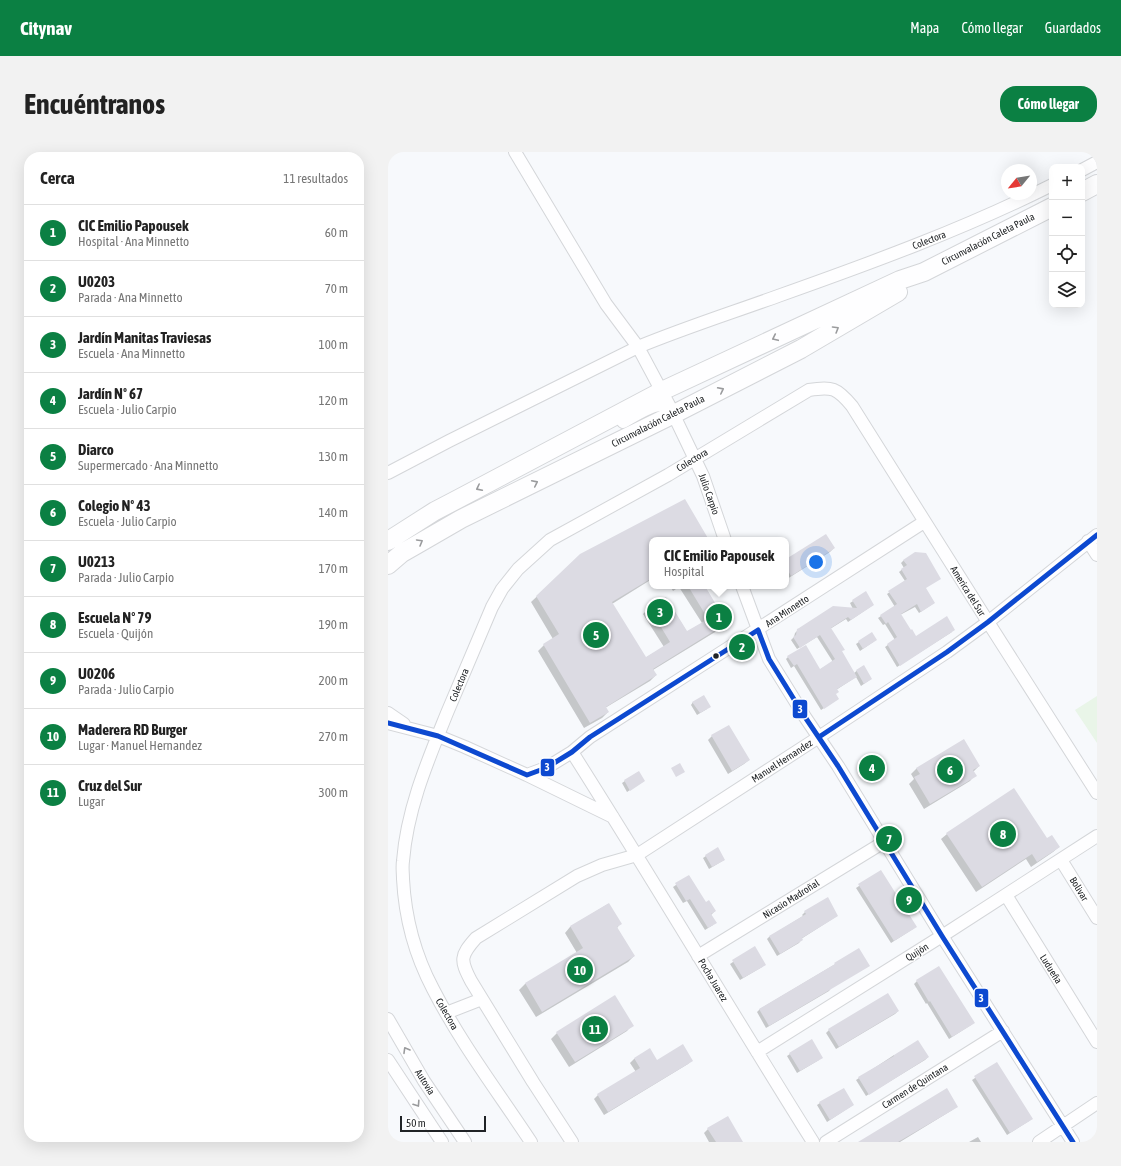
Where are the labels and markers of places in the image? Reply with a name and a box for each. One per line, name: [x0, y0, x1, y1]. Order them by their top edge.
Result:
pin: 3: [647, 597, 673, 627]
pin: 1: [706, 602, 732, 632]
pin: 5: [583, 620, 609, 650]
pin: 2: [729, 632, 755, 662]
unlabelled marker: [711, 651, 721, 661]
pin: 4: [859, 753, 885, 783]
pin: 6: [937, 755, 963, 785]
pin: 8: [990, 819, 1016, 849]
pin: 7: [876, 824, 902, 854]
pin: 9: [896, 885, 922, 915]
pin: 10: [567, 955, 593, 985]
pin: 11: [582, 1014, 608, 1044]

